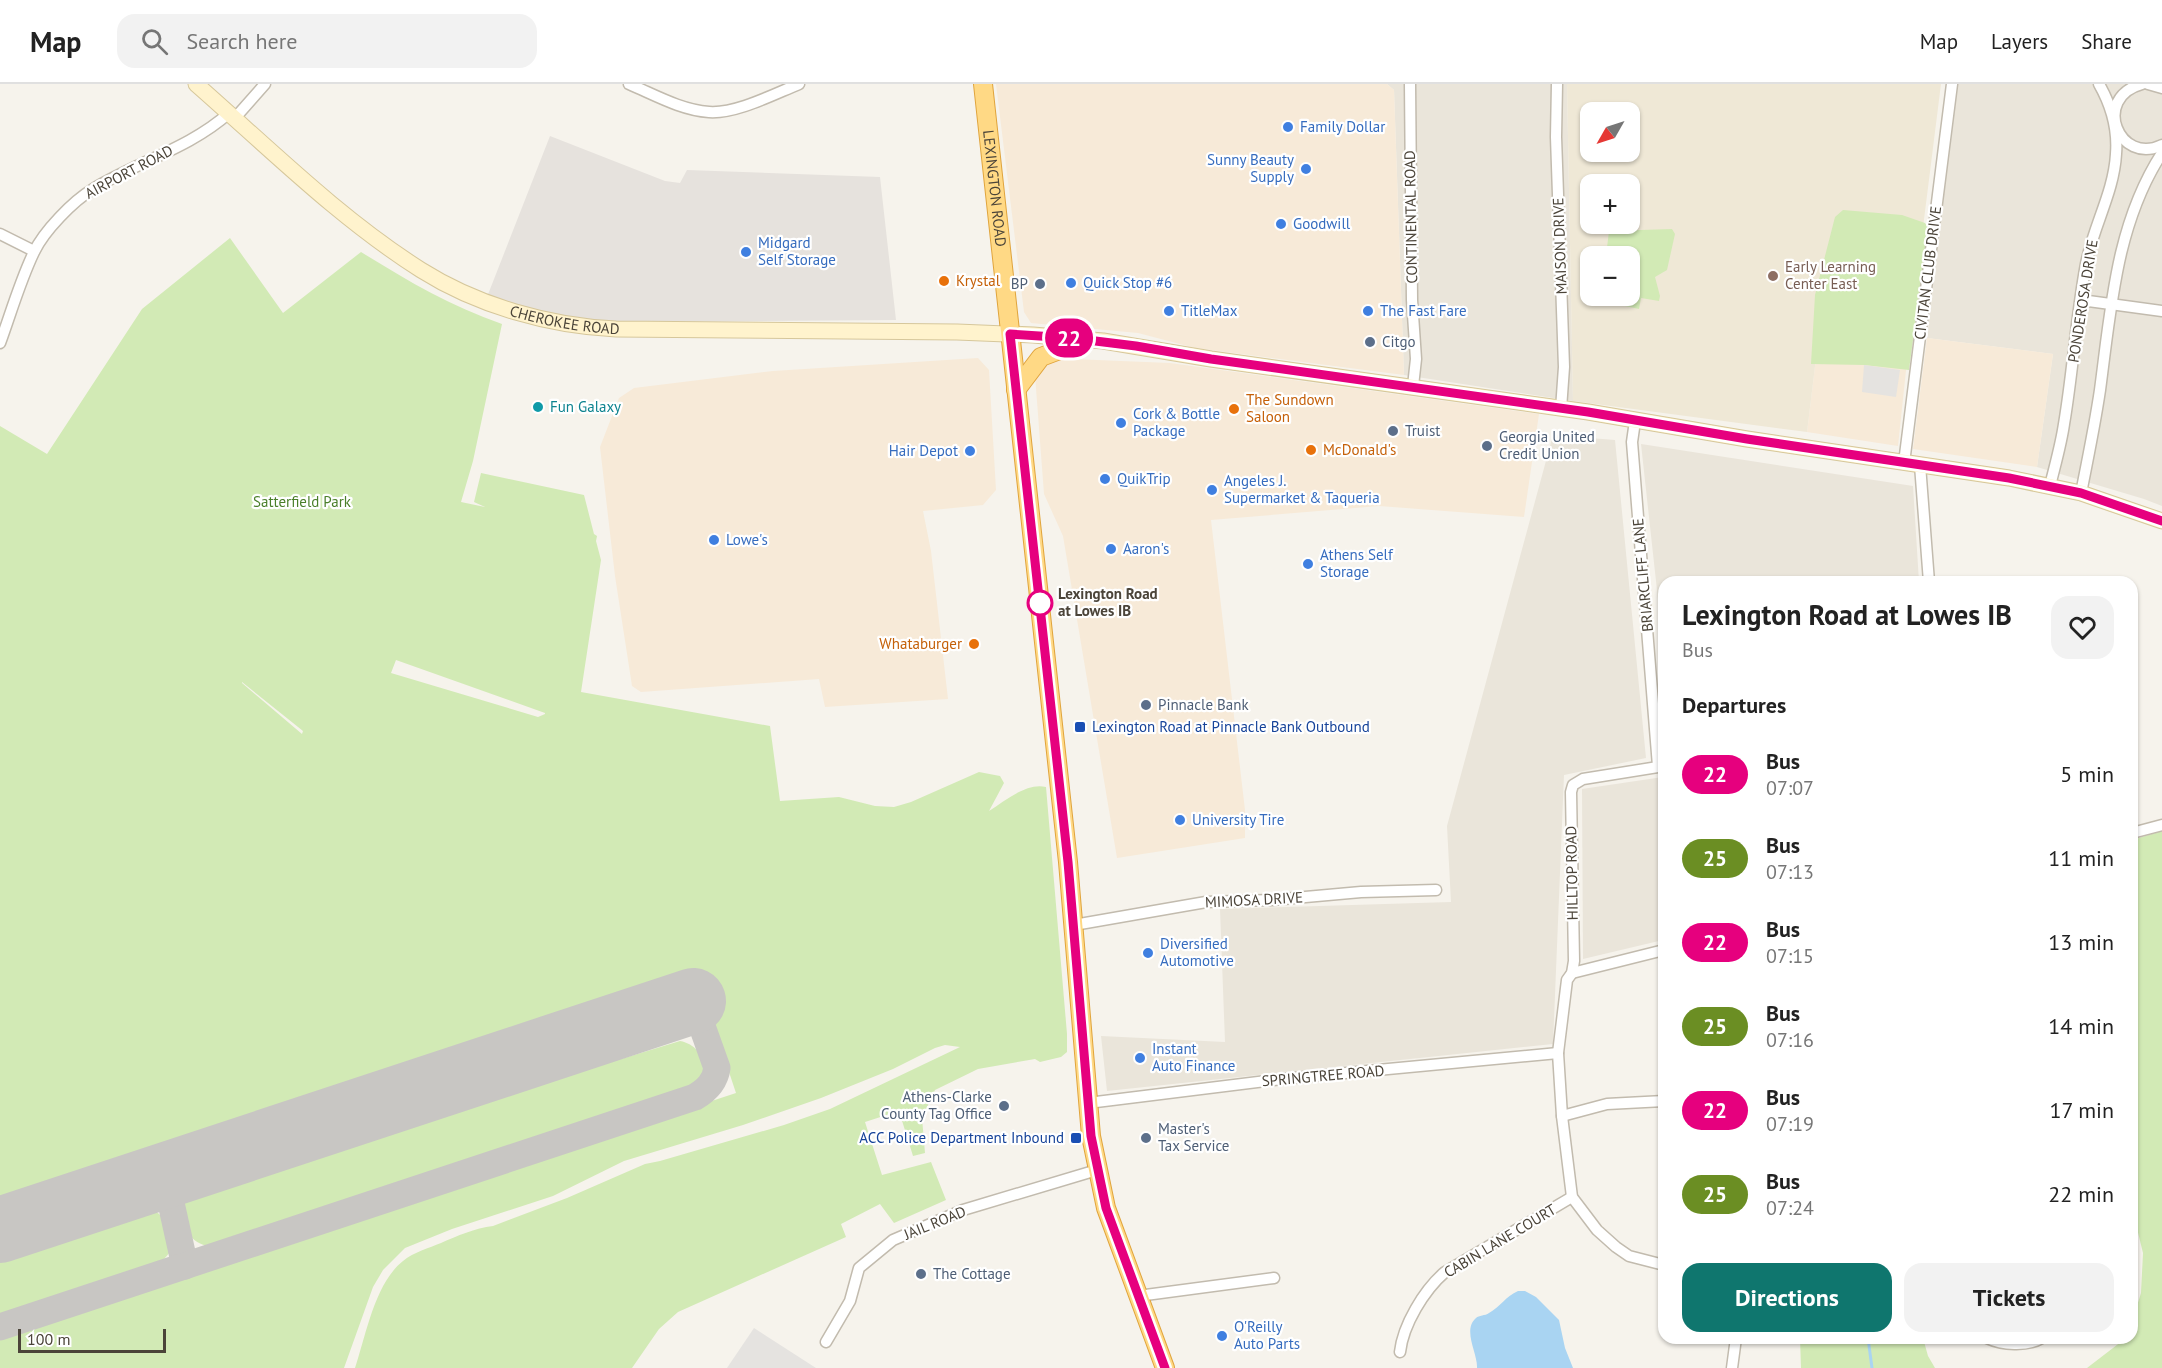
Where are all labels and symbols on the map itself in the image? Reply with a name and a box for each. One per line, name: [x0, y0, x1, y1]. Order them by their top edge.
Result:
north arrow: [1580, 102, 1640, 162]
place label: Family Dollar: [1300, 117, 1385, 136]
marker: Family Dollar: [1281, 120, 1295, 134]
street label: LEXINGTON ROAD: [979, 129, 1011, 248]
street label: AIRPORT ROAD: [82, 140, 176, 203]
place label: Sunny Beauty Supply: [1207, 150, 1294, 186]
street label: CONTINENTAL ROAD: [1400, 150, 1421, 284]
marker: Sunny Beauty Supply: [1299, 162, 1313, 176]
street label: MAISON DRIVE: [1548, 197, 1571, 295]
street label: CIVITAN CLUB DRIVE: [1910, 205, 1945, 341]
place label: Goodwill: [1293, 214, 1351, 233]
marker: Goodwill: [1274, 217, 1288, 231]
place label: Midgard Self Storage: [758, 233, 836, 269]
street label: PONDEROSA DRIVE: [2063, 238, 2102, 364]
marker: Midgard Self Storage: [739, 245, 753, 259]
place label: Early Learning Center East: [1785, 257, 1876, 293]
marker: Early Learning Center East: [1766, 269, 1780, 283]
place label: Krystal: [956, 271, 1001, 290]
place label: Quick Stop #6: [1083, 273, 1172, 292]
marker: Krystal: [937, 274, 951, 288]
place label: BP: [1011, 274, 1028, 293]
marker: Quick Stop #6: [1064, 276, 1078, 290]
marker: BP: [1033, 277, 1047, 291]
street label: CHEROKEE ROAD: [508, 301, 620, 338]
place label: TitleMax: [1181, 301, 1238, 320]
place label: The Fast Fare: [1380, 301, 1467, 320]
marker: TitleMax: [1162, 304, 1176, 318]
marker: The Fast Fare: [1361, 304, 1375, 318]
line badge: 22: [1042, 318, 1096, 358]
place label: Citgo: [1382, 332, 1416, 351]
marker: Citgo: [1363, 335, 1377, 349]
place label: The Sundown Saloon: [1246, 390, 1334, 426]
place label: Fun Galaxy: [550, 397, 621, 416]
marker: Fun Galaxy: [531, 400, 545, 414]
marker: The Sundown Saloon: [1227, 402, 1241, 416]
place label: Cork & Bottle Package: [1133, 404, 1220, 440]
marker: Cork & Bottle Package: [1114, 416, 1128, 430]
place label: Truist: [1405, 421, 1440, 440]
marker: Truist: [1386, 424, 1400, 438]
place label: Georgia United Credit Union: [1499, 427, 1595, 463]
marker: Georgia United Credit Union: [1480, 439, 1494, 453]
place label: McDonald's: [1323, 440, 1396, 459]
place label: Hair Depot: [889, 441, 958, 460]
marker: McDonald's: [1304, 443, 1318, 457]
marker: Hair Depot: [963, 444, 977, 458]
place label: QuikTrip: [1117, 469, 1171, 488]
place label: Angeles J. Supermarket & Taqueria: [1224, 471, 1380, 507]
marker: QuikTrip: [1098, 472, 1112, 486]
marker: Angeles J. Supermarket & Taqueria: [1205, 483, 1219, 497]
park label: Satterfield Park: [253, 492, 352, 511]
street label: BRIARCLIFF LANE: [1628, 517, 1657, 633]
place label: Lowe's: [726, 530, 768, 549]
marker: Lowe's: [707, 533, 721, 547]
place label: Aaron's: [1123, 539, 1169, 558]
marker: Aaron's: [1104, 542, 1118, 556]
place label: Athens Self Storage: [1320, 545, 1394, 581]
marker: Athens Self Storage: [1301, 557, 1315, 571]
place label: Lexington Road at Lowes IB: [1058, 584, 1158, 620]
marker: Lexington Road at Lowes IB: [1027, 590, 1053, 616]
place label: Whataburger: [879, 634, 962, 653]
marker: Whataburger: [967, 637, 981, 651]
place label: Pinnacle Bank: [1158, 695, 1249, 714]
marker: Pinnacle Bank: [1139, 698, 1153, 712]
place label: Lexington Road at Pinnacle Bank Outbound: [1092, 717, 1370, 736]
marker: Lexington Road at Pinnacle Bank Outbound: [1073, 720, 1087, 734]
place label: University Tire: [1192, 810, 1284, 829]
marker: University Tire: [1173, 813, 1187, 827]
street label: HILLTOP ROAD: [1561, 826, 1582, 920]
street label: MIMOSA DRIVE: [1204, 887, 1303, 912]
place label: Diversified Automotive: [1160, 934, 1234, 970]
marker: Diversified Automotive: [1141, 946, 1155, 960]
place label: Instant Auto Finance: [1152, 1039, 1236, 1075]
marker: Instant Auto Finance: [1133, 1051, 1147, 1065]
street label: SPRINGTREE ROAD: [1261, 1061, 1385, 1090]
place label: Athens-Clarke County Tag Office: [881, 1087, 992, 1123]
marker: Athens-Clarke County Tag Office: [997, 1099, 1011, 1113]
place label: Master's Tax Service: [1158, 1119, 1229, 1155]
place label: ACC Police Department Inbound: [859, 1128, 1064, 1147]
marker: ACC Police Department Inbound: [1069, 1131, 1083, 1145]
marker: Master's Tax Service: [1139, 1131, 1153, 1145]
street label: CABIN LANE COURT: [1440, 1199, 1560, 1282]
street label: JAIL ROAD: [900, 1201, 969, 1244]
place label: The Cottage: [933, 1264, 1011, 1283]
marker: The Cottage: [914, 1267, 928, 1281]
place label: O'Reilly Auto Parts: [1234, 1317, 1300, 1353]
scale bar: [18, 1326, 166, 1354]
marker: O'Reilly Auto Parts: [1215, 1329, 1229, 1343]

